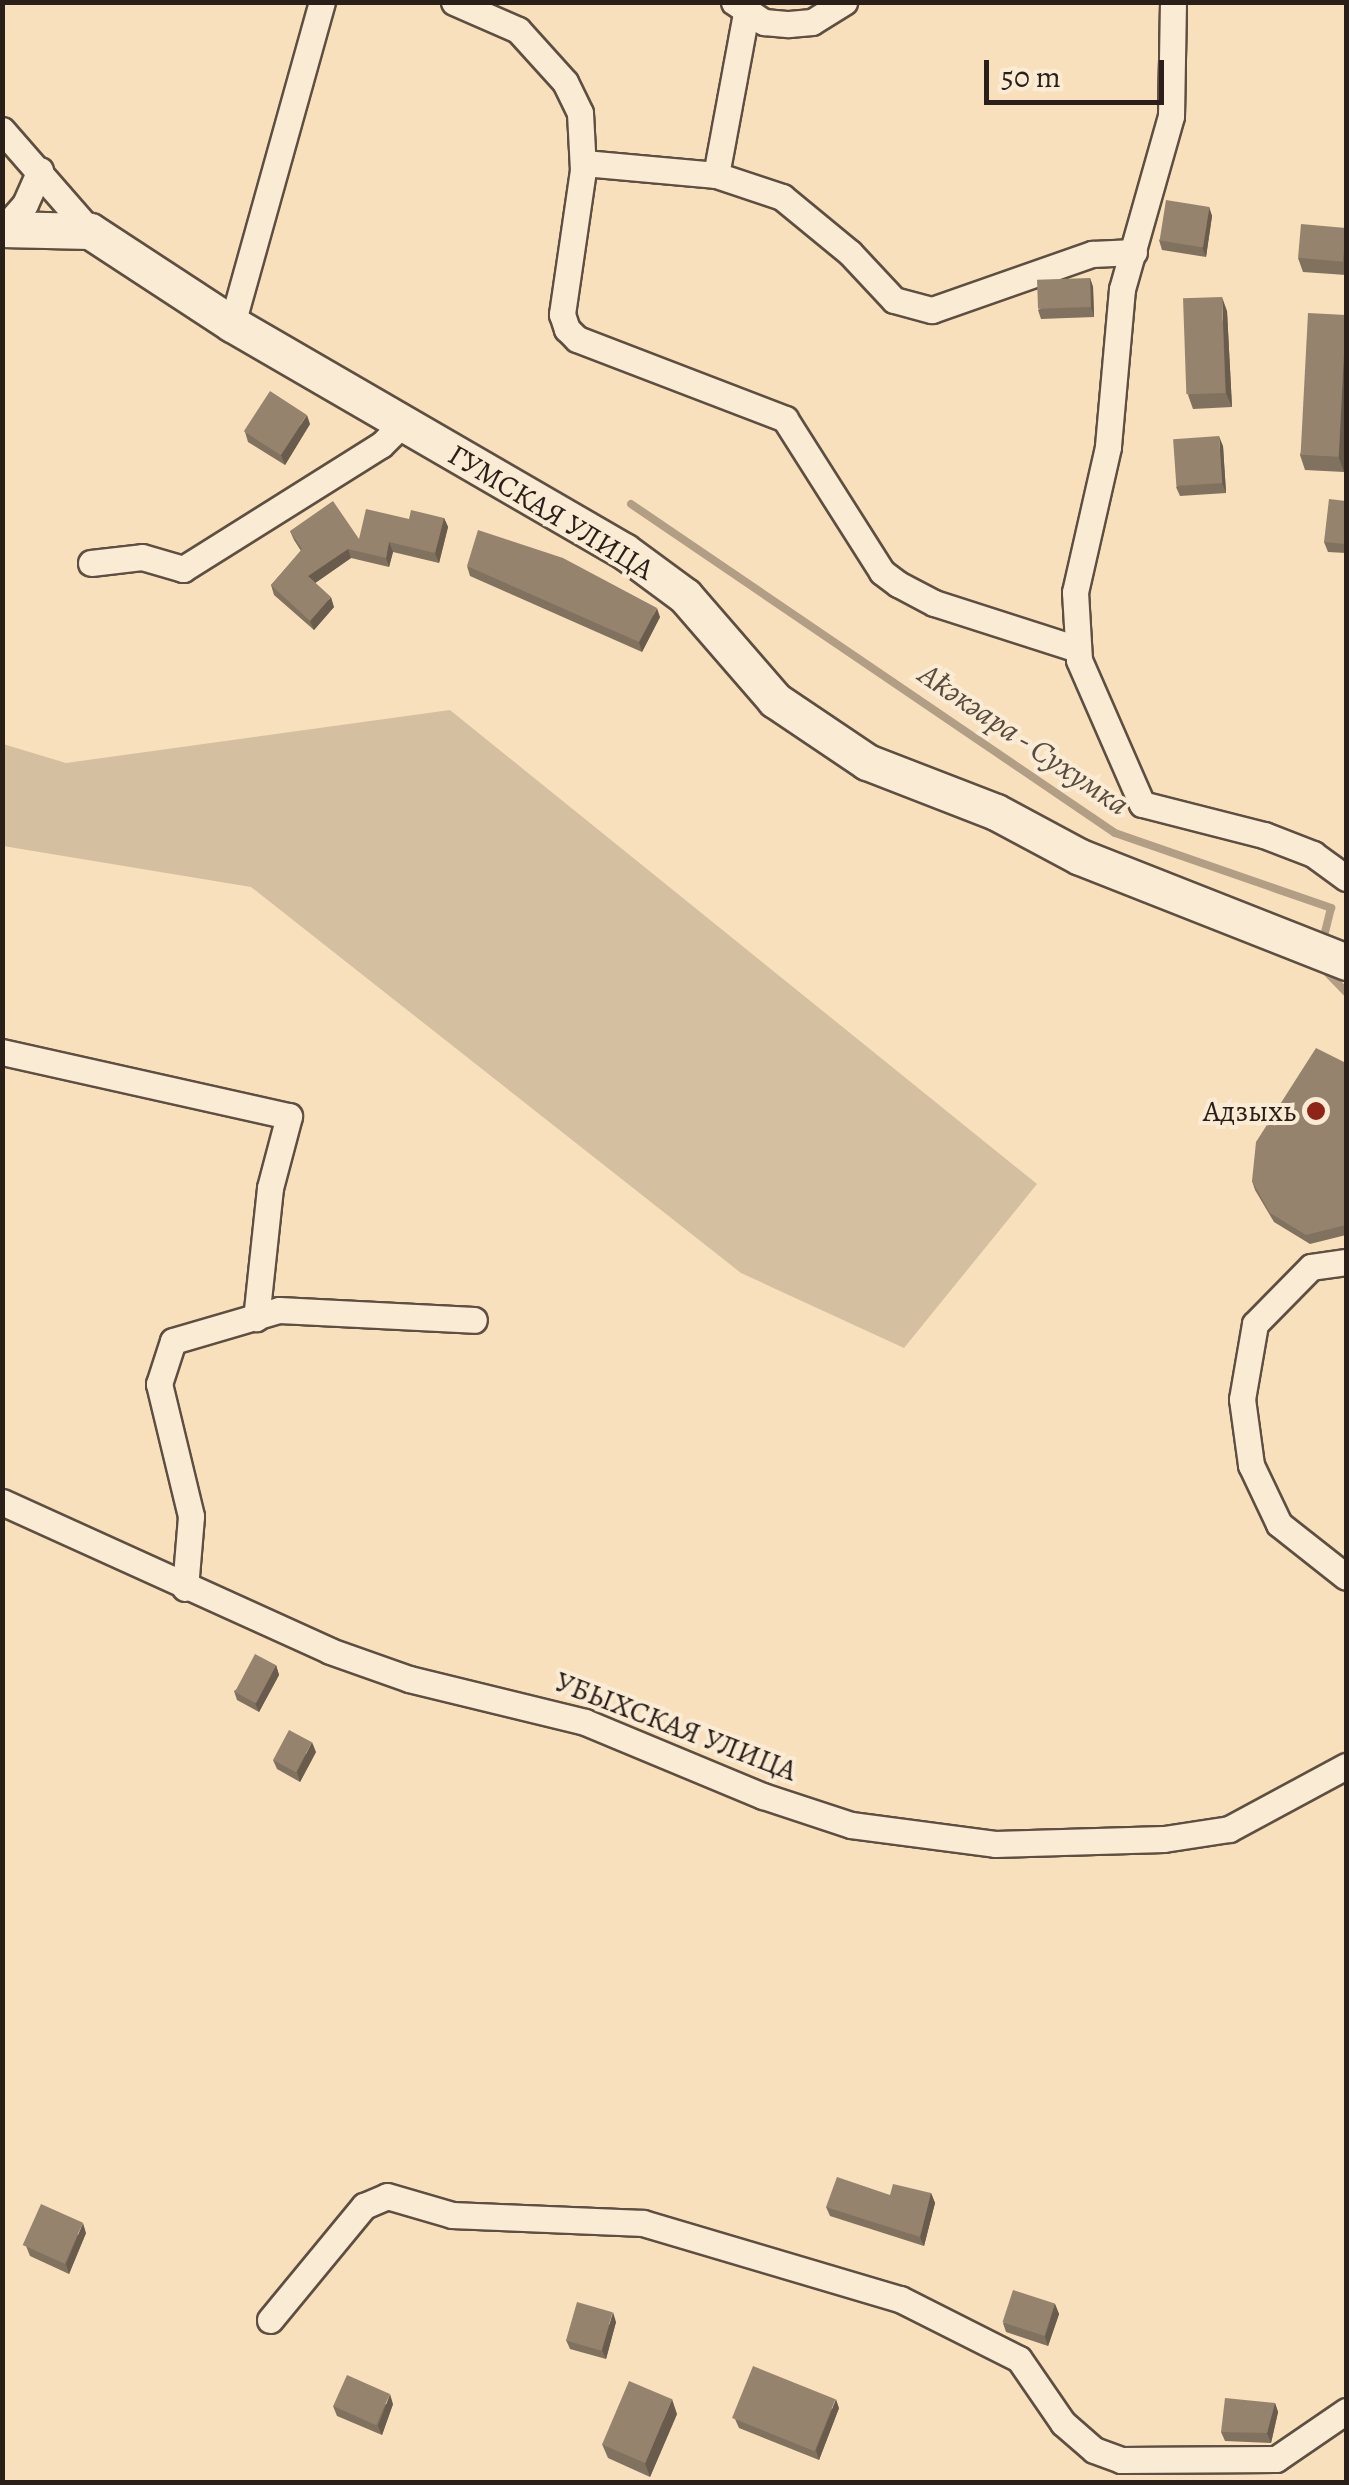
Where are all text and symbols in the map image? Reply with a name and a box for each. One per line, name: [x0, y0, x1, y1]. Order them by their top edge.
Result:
scale bar: [989, 40, 1169, 102]
text: 50 m: [1001, 57, 1061, 97]
street label: ГУМСКАЯ УЛИЦА: [442, 436, 660, 588]
water label: Аҟәкәара - Сухумка: [912, 654, 1136, 824]
place label: Адзыхь: [1203, 1093, 1296, 1129]
marker: Адзыхь: [1305, 1100, 1327, 1122]
street label: УБЫХСКАЯ УЛИЦА: [550, 1663, 802, 1789]

